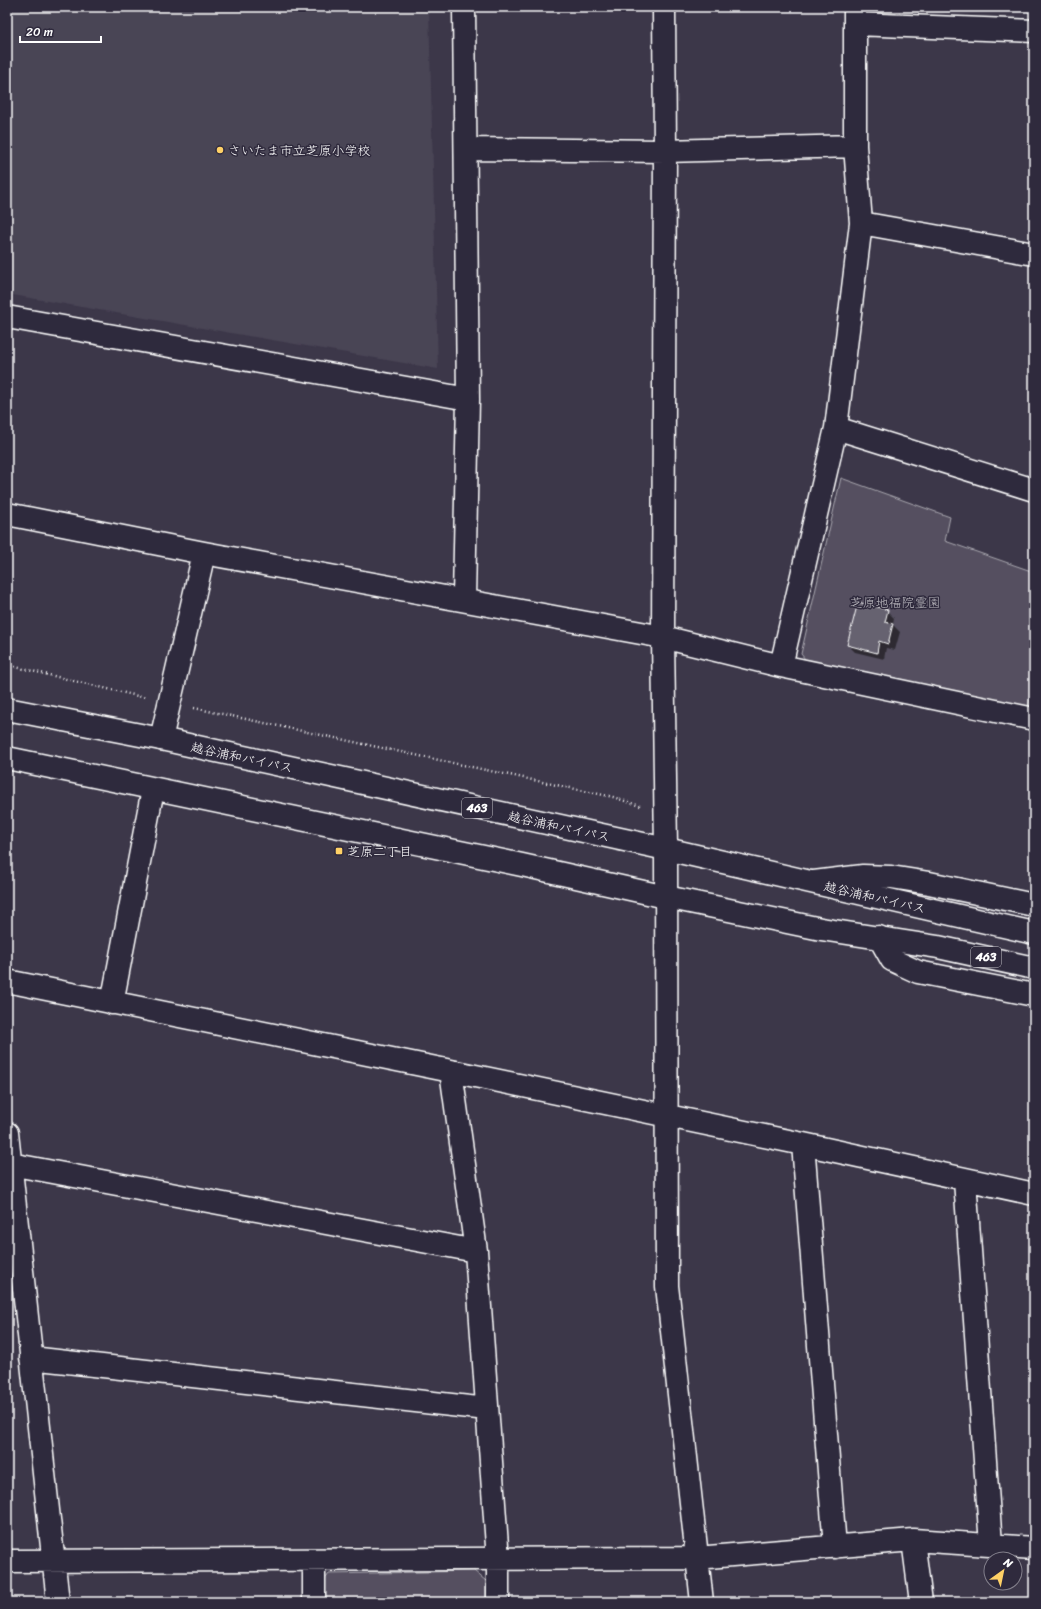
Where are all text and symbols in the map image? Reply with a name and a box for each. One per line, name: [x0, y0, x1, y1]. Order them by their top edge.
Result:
scale bar: [20, 18, 101, 44]
text: 20 m: [26, 21, 53, 43]
place label: さいたま市立芝原小学校: [228, 139, 370, 162]
marker: さいたま市立芝原小学校: [215, 145, 225, 155]
park label: 芝原地福院霊園: [849, 591, 941, 614]
street label: 越谷浦和バイパス: [189, 735, 295, 780]
road number: 463: [462, 798, 492, 818]
street label: 越谷浦和バイパス: [506, 804, 612, 849]
place label: 芝原二丁目: [347, 840, 412, 863]
marker: 芝原二丁目: [334, 846, 344, 856]
street label: 越谷浦和バイパス: [822, 875, 928, 920]
road number: 463: [971, 947, 1001, 967]
north arrow: [983, 1551, 1023, 1591]
text: N: [999, 1552, 1017, 1573]

